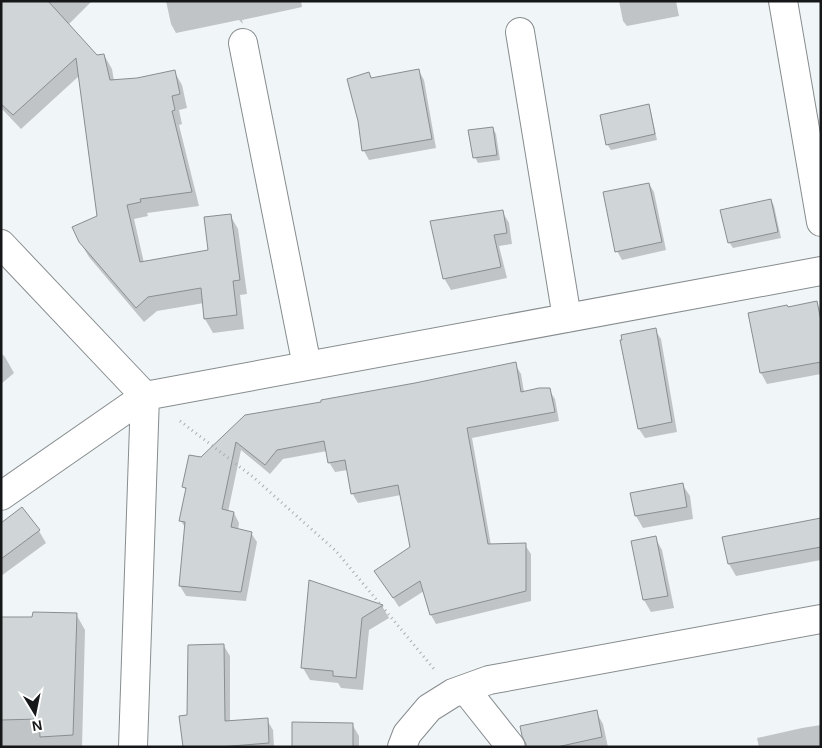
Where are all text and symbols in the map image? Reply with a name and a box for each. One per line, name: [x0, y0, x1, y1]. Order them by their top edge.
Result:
north arrow: [10, 688, 60, 738]
text: N: [31, 717, 44, 735]

